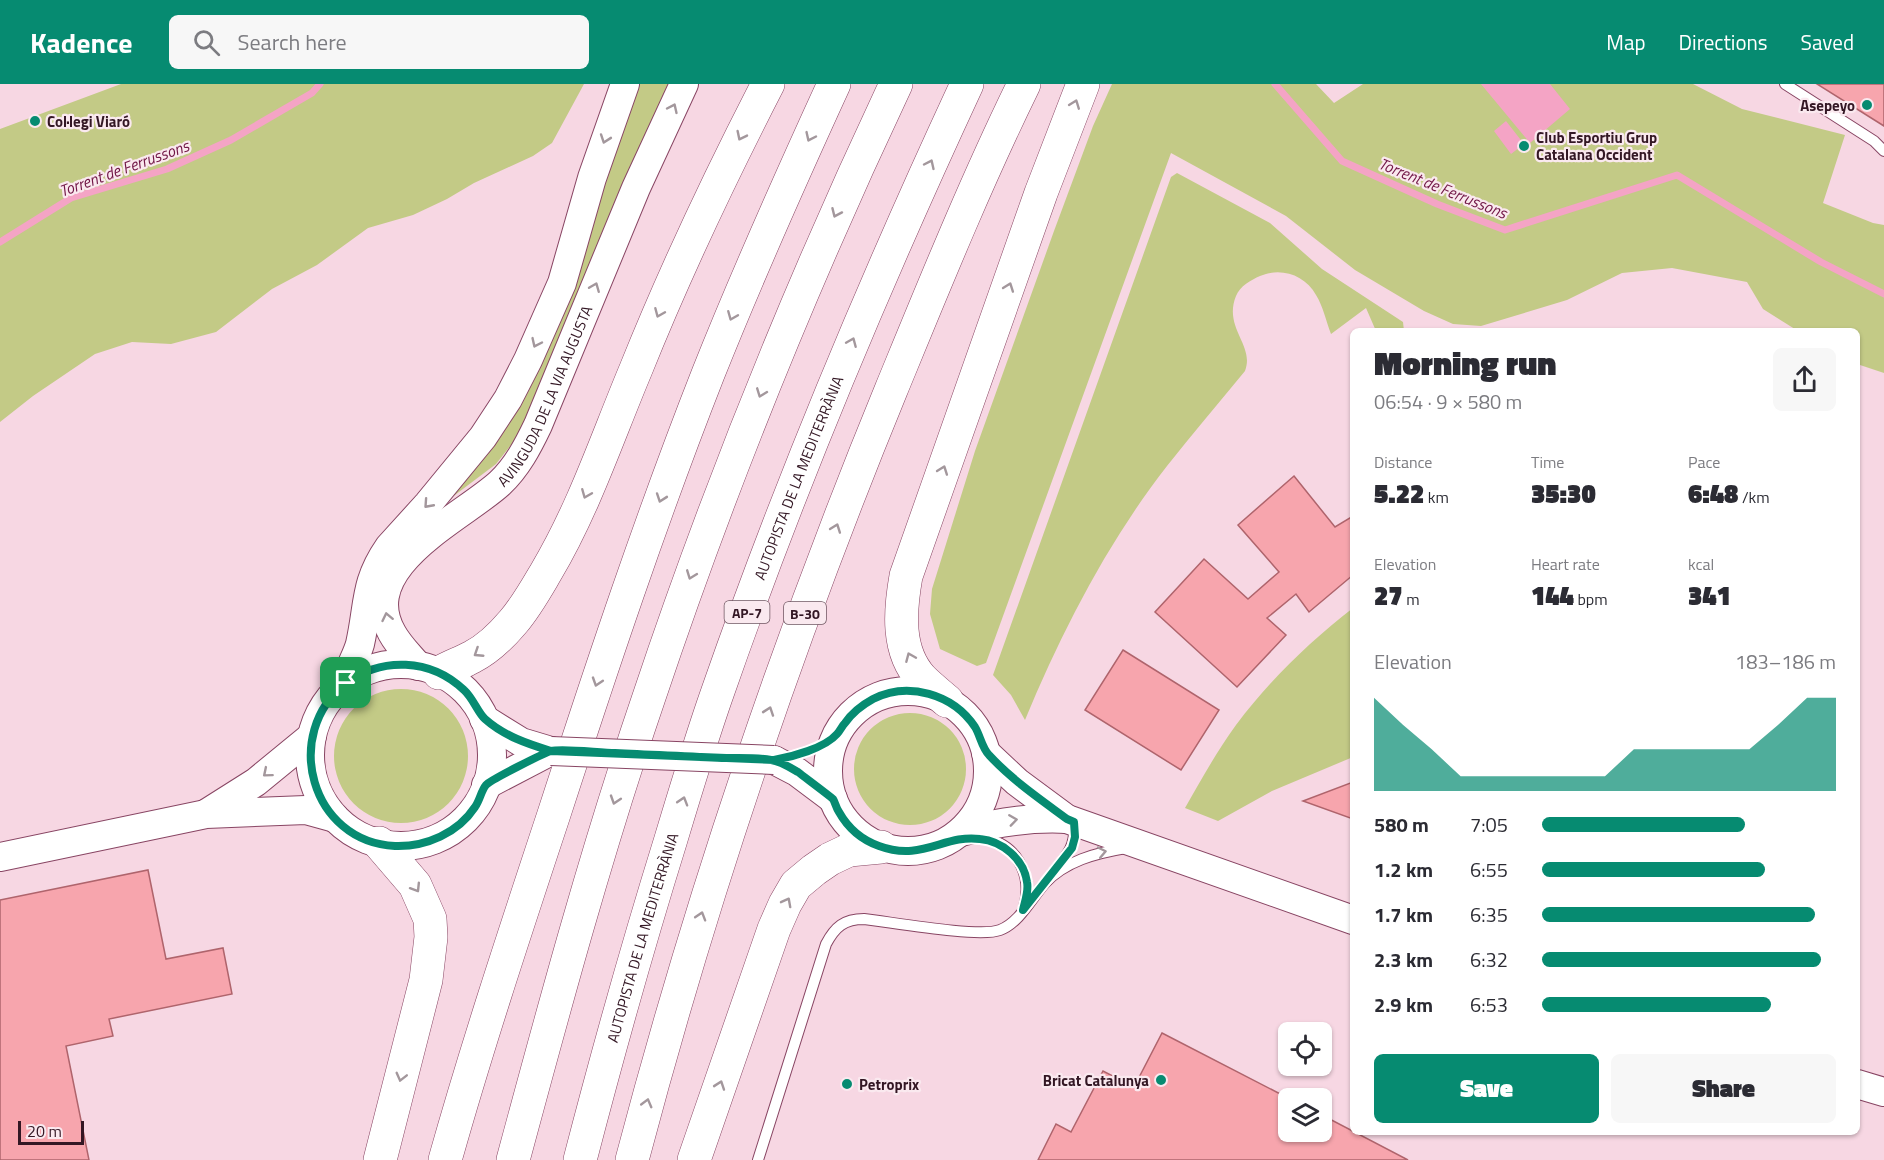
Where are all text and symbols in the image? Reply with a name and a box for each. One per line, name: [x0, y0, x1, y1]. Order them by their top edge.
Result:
search box: [169, 15, 589, 69]
text: Kadence: [30, 21, 133, 64]
text: Search here: [238, 25, 347, 59]
icon: search: [190, 26, 223, 59]
text: Map: [1606, 26, 1646, 58]
text: Directions: [1679, 26, 1768, 58]
text: Saved: [1801, 26, 1854, 58]
place label: Asepeyo: [1800, 94, 1855, 117]
marker: Asepeyo: [1860, 98, 1874, 112]
one-way arrow: [1068, 99, 1080, 110]
one-way arrow: [665, 104, 677, 115]
place label: Col·legi Viaró: [47, 110, 130, 133]
marker: Col·legi Viaró: [28, 114, 42, 128]
place label: Club Esportiu Grup Catalana Occident: [1536, 126, 1657, 166]
one-way arrow: [737, 130, 749, 141]
one-way arrow: [805, 131, 817, 142]
water label: Torrent de Ferrussons: [56, 133, 193, 203]
one-way arrow: [600, 133, 613, 144]
marker: Club Esportiu Grup Catalana Occident: [1517, 139, 1531, 153]
water label: Torrent de Ferrussons: [1375, 151, 1512, 225]
one-way arrow: [923, 159, 935, 170]
one-way arrow: [832, 207, 844, 218]
one-way arrow: [588, 282, 600, 293]
one-way arrow: [1001, 282, 1014, 293]
street label: AVINGUDA DE LA VIA AUGUSTA: [491, 302, 598, 492]
one-way arrow: [654, 307, 666, 318]
one-way arrow: [727, 310, 739, 321]
one-way arrow: [531, 337, 543, 348]
one-way arrow: [845, 338, 857, 349]
text: Morning run: [1374, 338, 1556, 388]
button: share: [1773, 348, 1836, 411]
street label: AUTOPISTA DE LA MEDITERRÀNIA: [748, 372, 849, 583]
text: 06:54 · 9 × 580 m: [1374, 386, 1522, 417]
one-way arrow: [756, 388, 769, 398]
text: Distance: [1374, 450, 1432, 474]
text: Time: [1531, 450, 1564, 474]
text: Pace: [1688, 450, 1720, 474]
one-way arrow: [935, 465, 948, 476]
text: 5.22: [1374, 474, 1424, 513]
text: 35:30: [1531, 474, 1596, 513]
text: 6:48: [1688, 474, 1738, 513]
text: km: [1424, 485, 1449, 509]
text: /km: [1738, 485, 1770, 509]
one-way arrow: [581, 488, 593, 499]
one-way arrow: [656, 492, 669, 503]
one-way arrow: [424, 498, 435, 508]
one-way arrow: [829, 523, 842, 534]
text: Elevation: [1374, 552, 1436, 576]
text: Heart rate: [1531, 552, 1600, 576]
text: kcal: [1688, 552, 1714, 576]
one-way arrow: [686, 570, 699, 580]
text: 27: [1374, 576, 1403, 615]
text: 144: [1531, 576, 1574, 615]
text: 341: [1688, 576, 1731, 615]
text: m: [1403, 587, 1420, 611]
text: bpm: [1574, 587, 1608, 611]
road number: AP-7: [724, 601, 770, 623]
road number: B-30: [784, 602, 826, 624]
one-way arrow: [381, 613, 394, 623]
one-way arrow: [474, 646, 485, 657]
text: Elevation: [1374, 646, 1452, 677]
text: 183–186 m: [1735, 646, 1836, 677]
one-way arrow: [905, 652, 917, 663]
pin: [320, 657, 371, 708]
icon: arrive: [329, 666, 362, 699]
one-way arrow: [591, 676, 604, 687]
one-way arrow: [762, 706, 775, 717]
one-way arrow: [263, 766, 274, 777]
one-way arrow: [610, 794, 622, 805]
one-way arrow: [676, 796, 688, 807]
text: 580 m: [1374, 809, 1429, 840]
text: 7:05: [1470, 809, 1508, 840]
one-way arrow: [1009, 815, 1018, 827]
street label: AUTOPISTA DE LA MEDITERRÀNIA: [600, 830, 684, 1045]
one-way arrow: [1096, 847, 1106, 860]
text: 1.2 km: [1374, 854, 1433, 885]
text: 6:55: [1470, 854, 1508, 885]
one-way arrow: [408, 882, 419, 893]
one-way arrow: [780, 898, 791, 908]
text: 1.7 km: [1374, 899, 1433, 930]
text: 6:35: [1470, 899, 1508, 930]
one-way arrow: [694, 911, 707, 922]
text: 2.3 km: [1374, 944, 1433, 975]
text: 6:32: [1470, 944, 1508, 975]
text: 2.9 km: [1374, 989, 1433, 1020]
text: 6:53: [1470, 989, 1508, 1020]
map controls: [1278, 1022, 1332, 1142]
button: locate: [1278, 1022, 1332, 1076]
button: Save: [1374, 1054, 1599, 1123]
button: Share: [1611, 1054, 1836, 1123]
place label: Bricat Catalunya: [1043, 1069, 1149, 1092]
one-way arrow: [396, 1071, 408, 1081]
place label: Petroprix: [859, 1073, 919, 1096]
marker: Bricat Catalunya: [1154, 1073, 1168, 1087]
marker: Petroprix: [840, 1077, 854, 1091]
one-way arrow: [712, 1080, 725, 1091]
button: layers: [1278, 1088, 1332, 1142]
one-way arrow: [640, 1099, 653, 1109]
scale bar: [18, 1118, 84, 1146]
text: 20 m: [27, 1119, 62, 1143]

